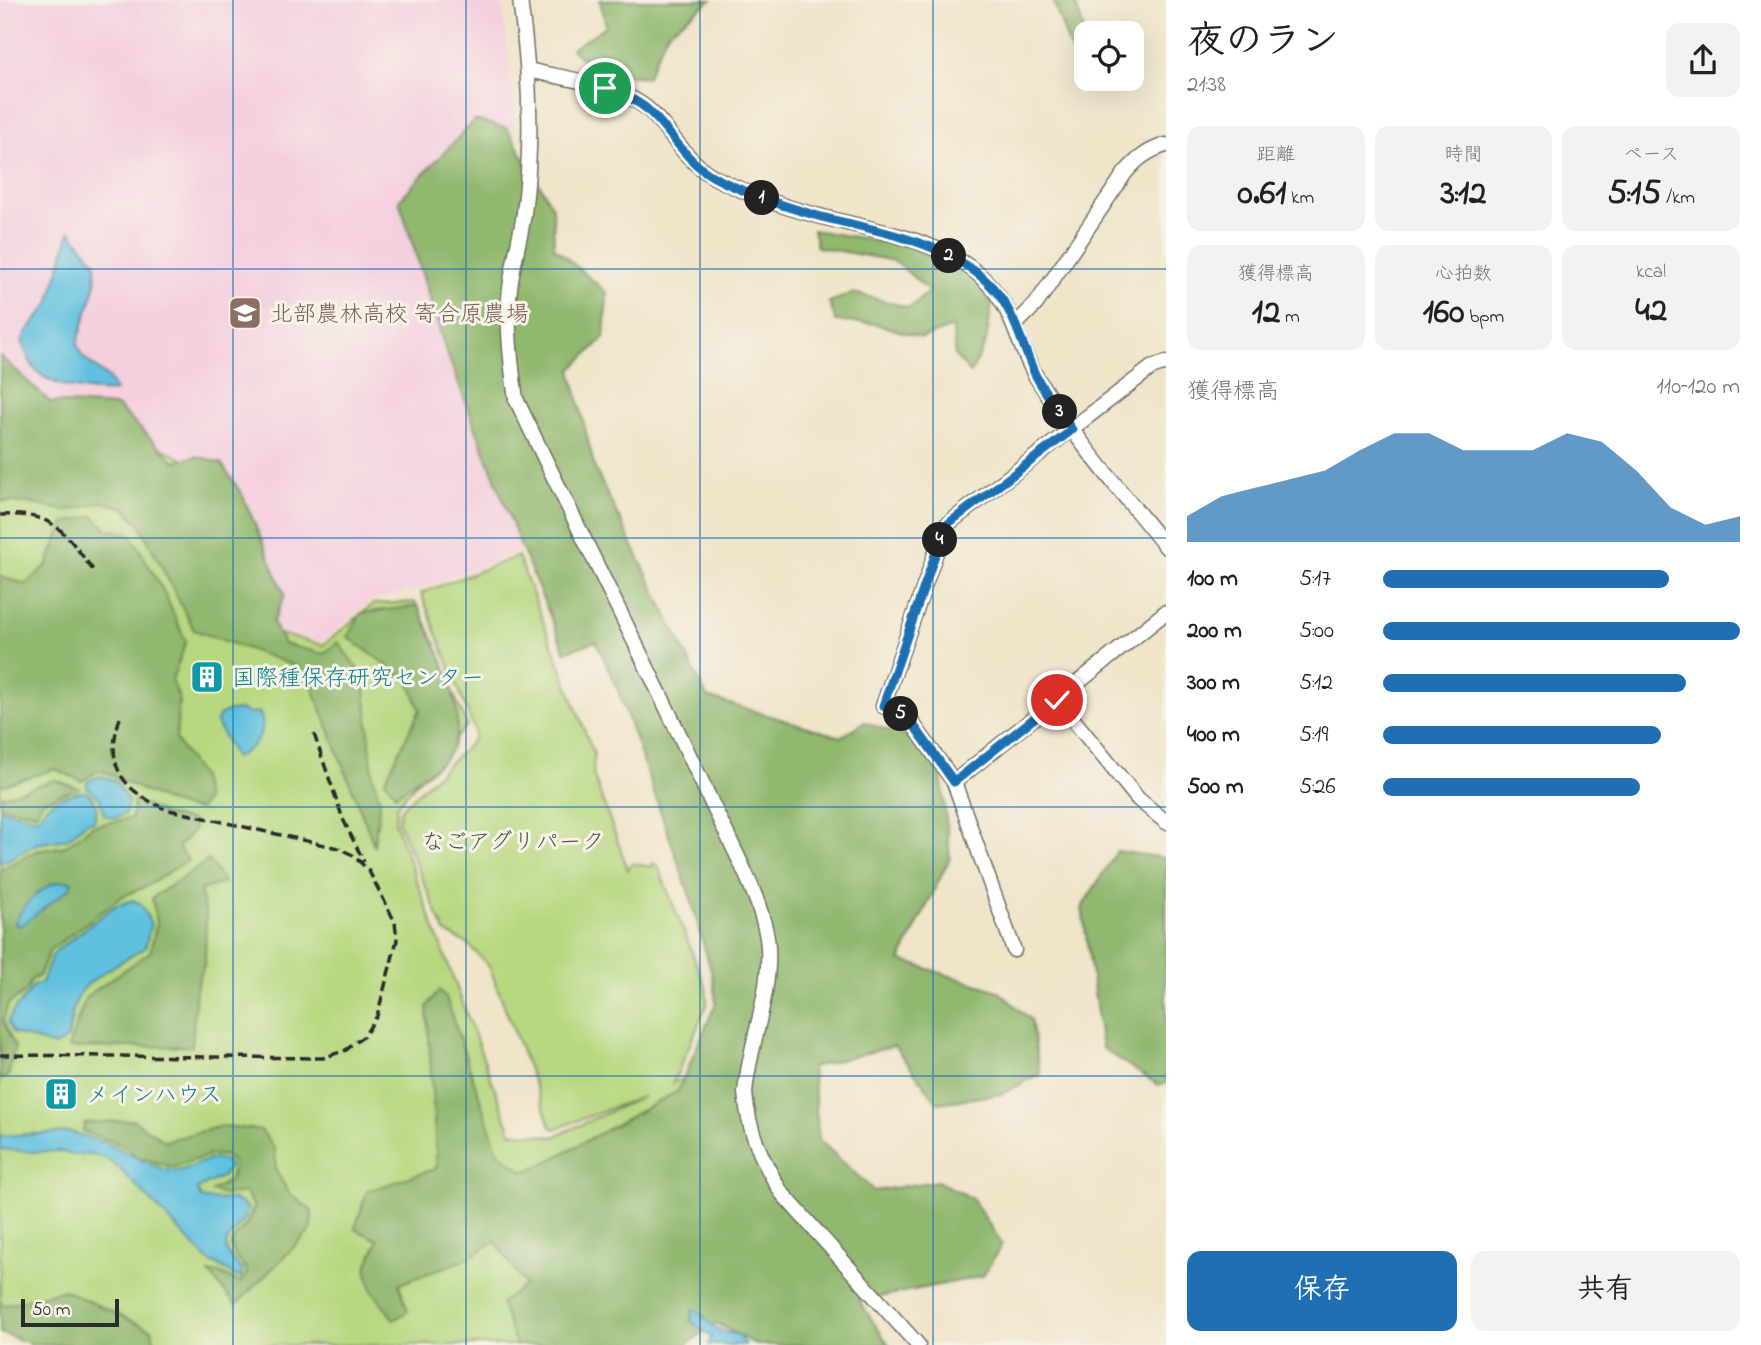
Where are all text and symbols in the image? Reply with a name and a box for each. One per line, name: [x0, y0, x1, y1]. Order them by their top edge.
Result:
text: 夜のラン: [1187, 15, 1339, 71]
map controls: [1074, 21, 1144, 91]
button: locate: [1074, 21, 1144, 91]
button: share: [1666, 23, 1740, 97]
pin: [575, 58, 635, 118]
icon: arrive: [586, 69, 624, 107]
text: 21:38: [1187, 69, 1226, 102]
text: 距離: [1257, 142, 1295, 169]
text: 時間: [1444, 142, 1483, 169]
text: ペース: [1623, 142, 1679, 169]
text: 0.61: [1238, 169, 1286, 220]
text: 3:12: [1441, 169, 1486, 220]
text: 5:15: [1607, 169, 1661, 220]
pin: 1: [744, 180, 780, 216]
text: 1: [758, 184, 765, 211]
text: km: [1286, 185, 1314, 212]
text: /km: [1661, 185, 1695, 212]
pin: 2: [932, 238, 967, 274]
text: 2: [944, 242, 953, 269]
text: kcal: [1636, 259, 1666, 286]
text: 獲得標高: [1238, 261, 1314, 288]
text: 心拍数: [1435, 261, 1492, 288]
text: 42: [1635, 286, 1667, 337]
text: 12: [1252, 288, 1280, 339]
text: 160: [1423, 288, 1464, 339]
school or university icon: 北部農林高校 寄合原農場: [226, 294, 264, 332]
place label: 北部農林高校 寄合原農場: [270, 299, 529, 332]
text: m: [1280, 304, 1300, 331]
text: bpm: [1464, 304, 1504, 331]
text: 110–120 m: [1657, 371, 1740, 404]
text: 獲得標高: [1187, 376, 1279, 409]
pin: 3: [1042, 394, 1078, 430]
text: 3: [1056, 398, 1063, 425]
pin: 4: [922, 522, 958, 558]
text: 4: [936, 526, 943, 553]
text: 100 m: [1187, 563, 1238, 596]
text: 5:17: [1299, 563, 1331, 596]
text: 200 m: [1187, 615, 1242, 648]
text: 5:00: [1299, 615, 1334, 648]
building icon: 国際種保存研究センター: [188, 658, 226, 696]
place label: 国際種保存研究センター: [232, 663, 484, 696]
text: 300 m: [1187, 667, 1240, 700]
text: 5:12: [1299, 667, 1333, 700]
pin: [1027, 670, 1087, 730]
icon: check: [1038, 681, 1076, 719]
pin: 5: [884, 696, 918, 732]
text: 5: [895, 700, 906, 727]
text: 400 m: [1187, 719, 1240, 752]
text: 5:19: [1299, 719, 1328, 752]
text: 500 m: [1187, 771, 1244, 804]
text: 5:26: [1299, 771, 1336, 804]
park label: なごアグリパーク: [421, 827, 605, 860]
building icon: メインハウス: [42, 1075, 80, 1113]
place label: メインハウス: [86, 1080, 222, 1113]
button: 保存: [1187, 1251, 1457, 1331]
button: 共有: [1471, 1251, 1740, 1331]
scale bar: [21, 1296, 119, 1328]
text: 50 m: [32, 1297, 71, 1324]

